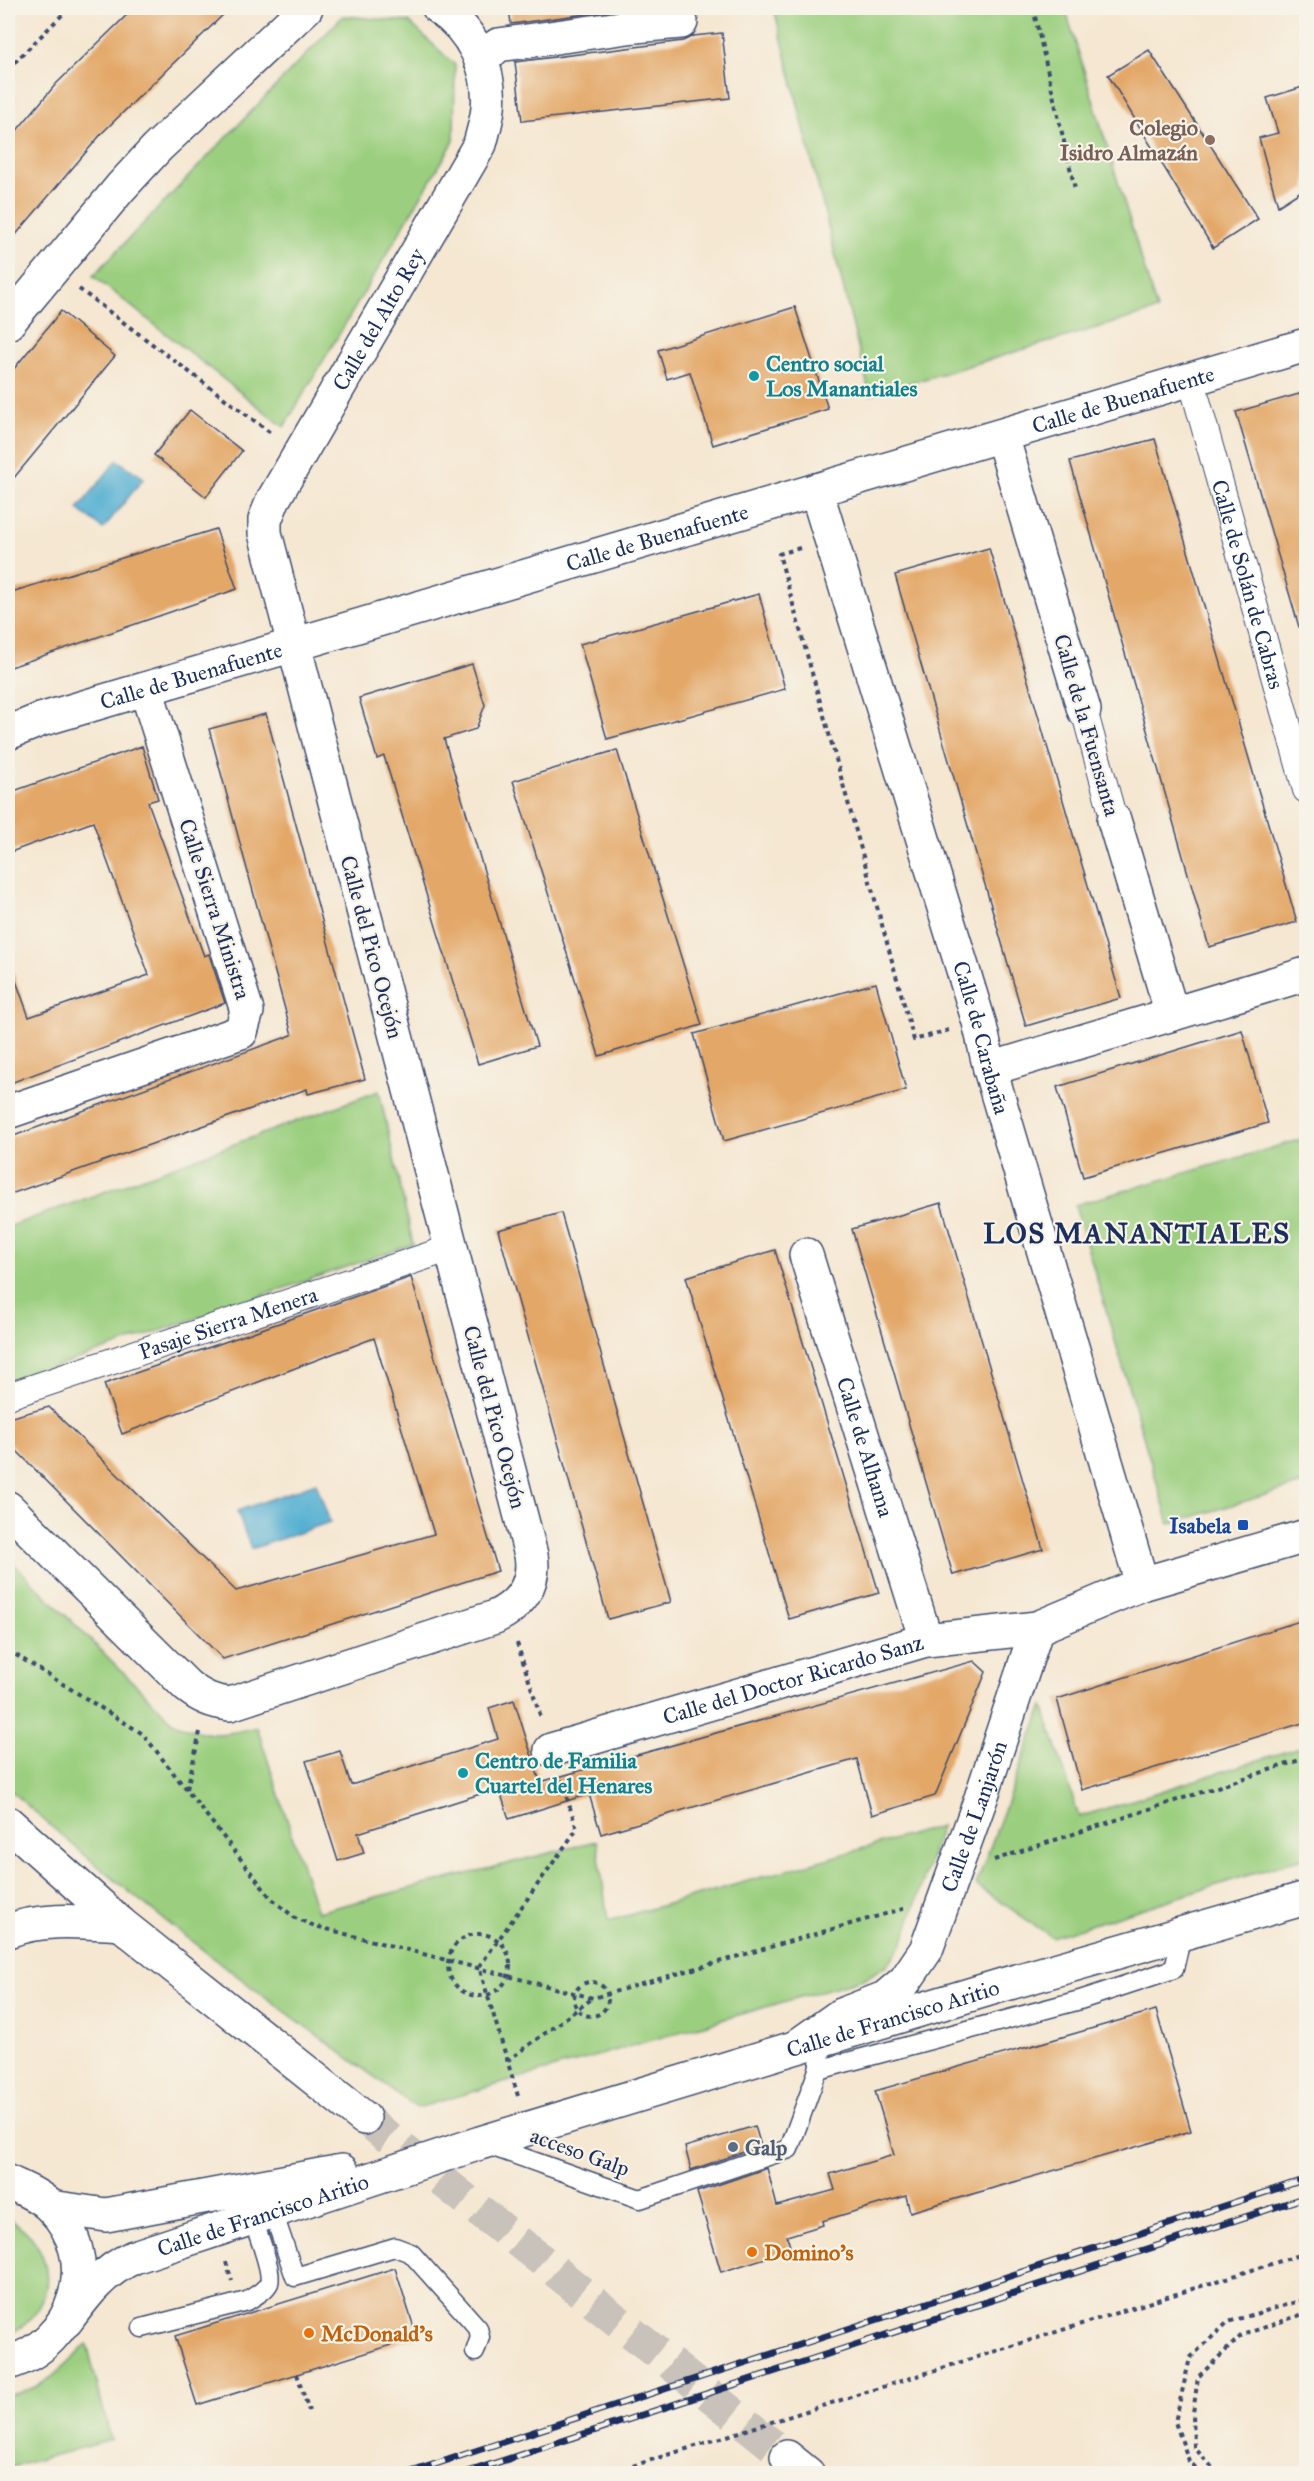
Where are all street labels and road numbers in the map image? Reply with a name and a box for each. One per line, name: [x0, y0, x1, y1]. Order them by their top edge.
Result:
street label: Calle del Alto Rey: [326, 243, 430, 395]
street label: Calle de Buenafuente: [1029, 359, 1217, 439]
street label: Calle de Solán de Cabras: [1206, 476, 1291, 692]
street label: Calle de Buenafuente: [563, 497, 751, 577]
street label: Calle de la Fuensanta: [1048, 631, 1126, 820]
street label: Calle de Buenafuente: [97, 636, 285, 715]
street label: Calle Sierra Ministra: [173, 815, 257, 1003]
street label: Calle del Pico Ocejón: [335, 852, 409, 1042]
street label: Calle de Carabaña: [948, 957, 1016, 1118]
street label: Pasaje Sierra Menera: [135, 1280, 322, 1365]
street label: Calle del Pico Ocejón: [458, 1322, 532, 1512]
street label: Calle de Alhama: [831, 1374, 901, 1521]
street label: Calle del Doctor Ricardo Sanz: [659, 1628, 926, 1730]
street label: Calle de Lanjarón: [935, 1737, 1012, 1896]
street label: Calle de Francisco Aritio: [783, 1973, 1002, 2063]
street label: acceso Galp: [527, 2122, 633, 2182]
street label: Calle de Francisco Aritio: [153, 2167, 372, 2262]

